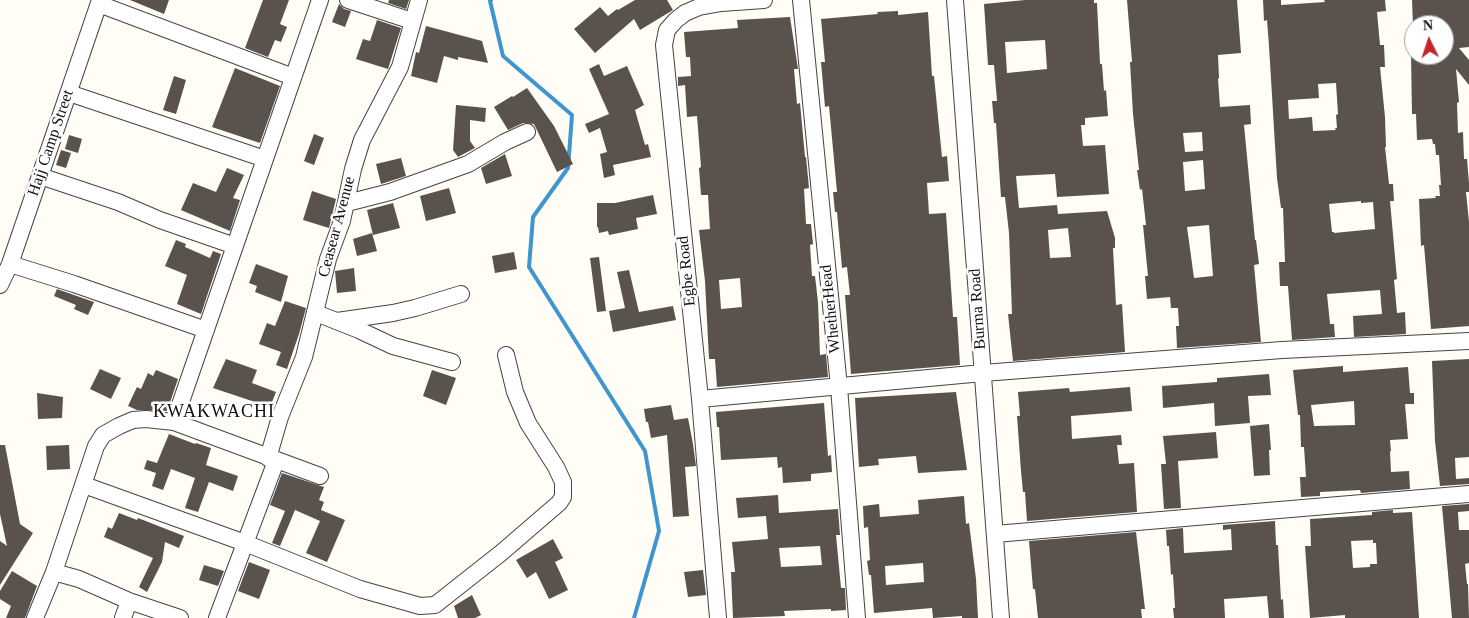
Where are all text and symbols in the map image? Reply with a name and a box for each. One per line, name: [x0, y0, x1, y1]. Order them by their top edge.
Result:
north arrow: [1404, 15, 1454, 65]
text: N: [1422, 18, 1434, 33]
street label: Hajj Camp Street: [24, 87, 78, 199]
street label: Ceasear Avenue: [314, 175, 360, 279]
street label: Egbe Road: [674, 235, 700, 307]
street label: WhetherHead: [817, 264, 845, 354]
street label: Burma Road: [966, 268, 990, 350]
district label: KWAKWACHI: [152, 401, 276, 423]

